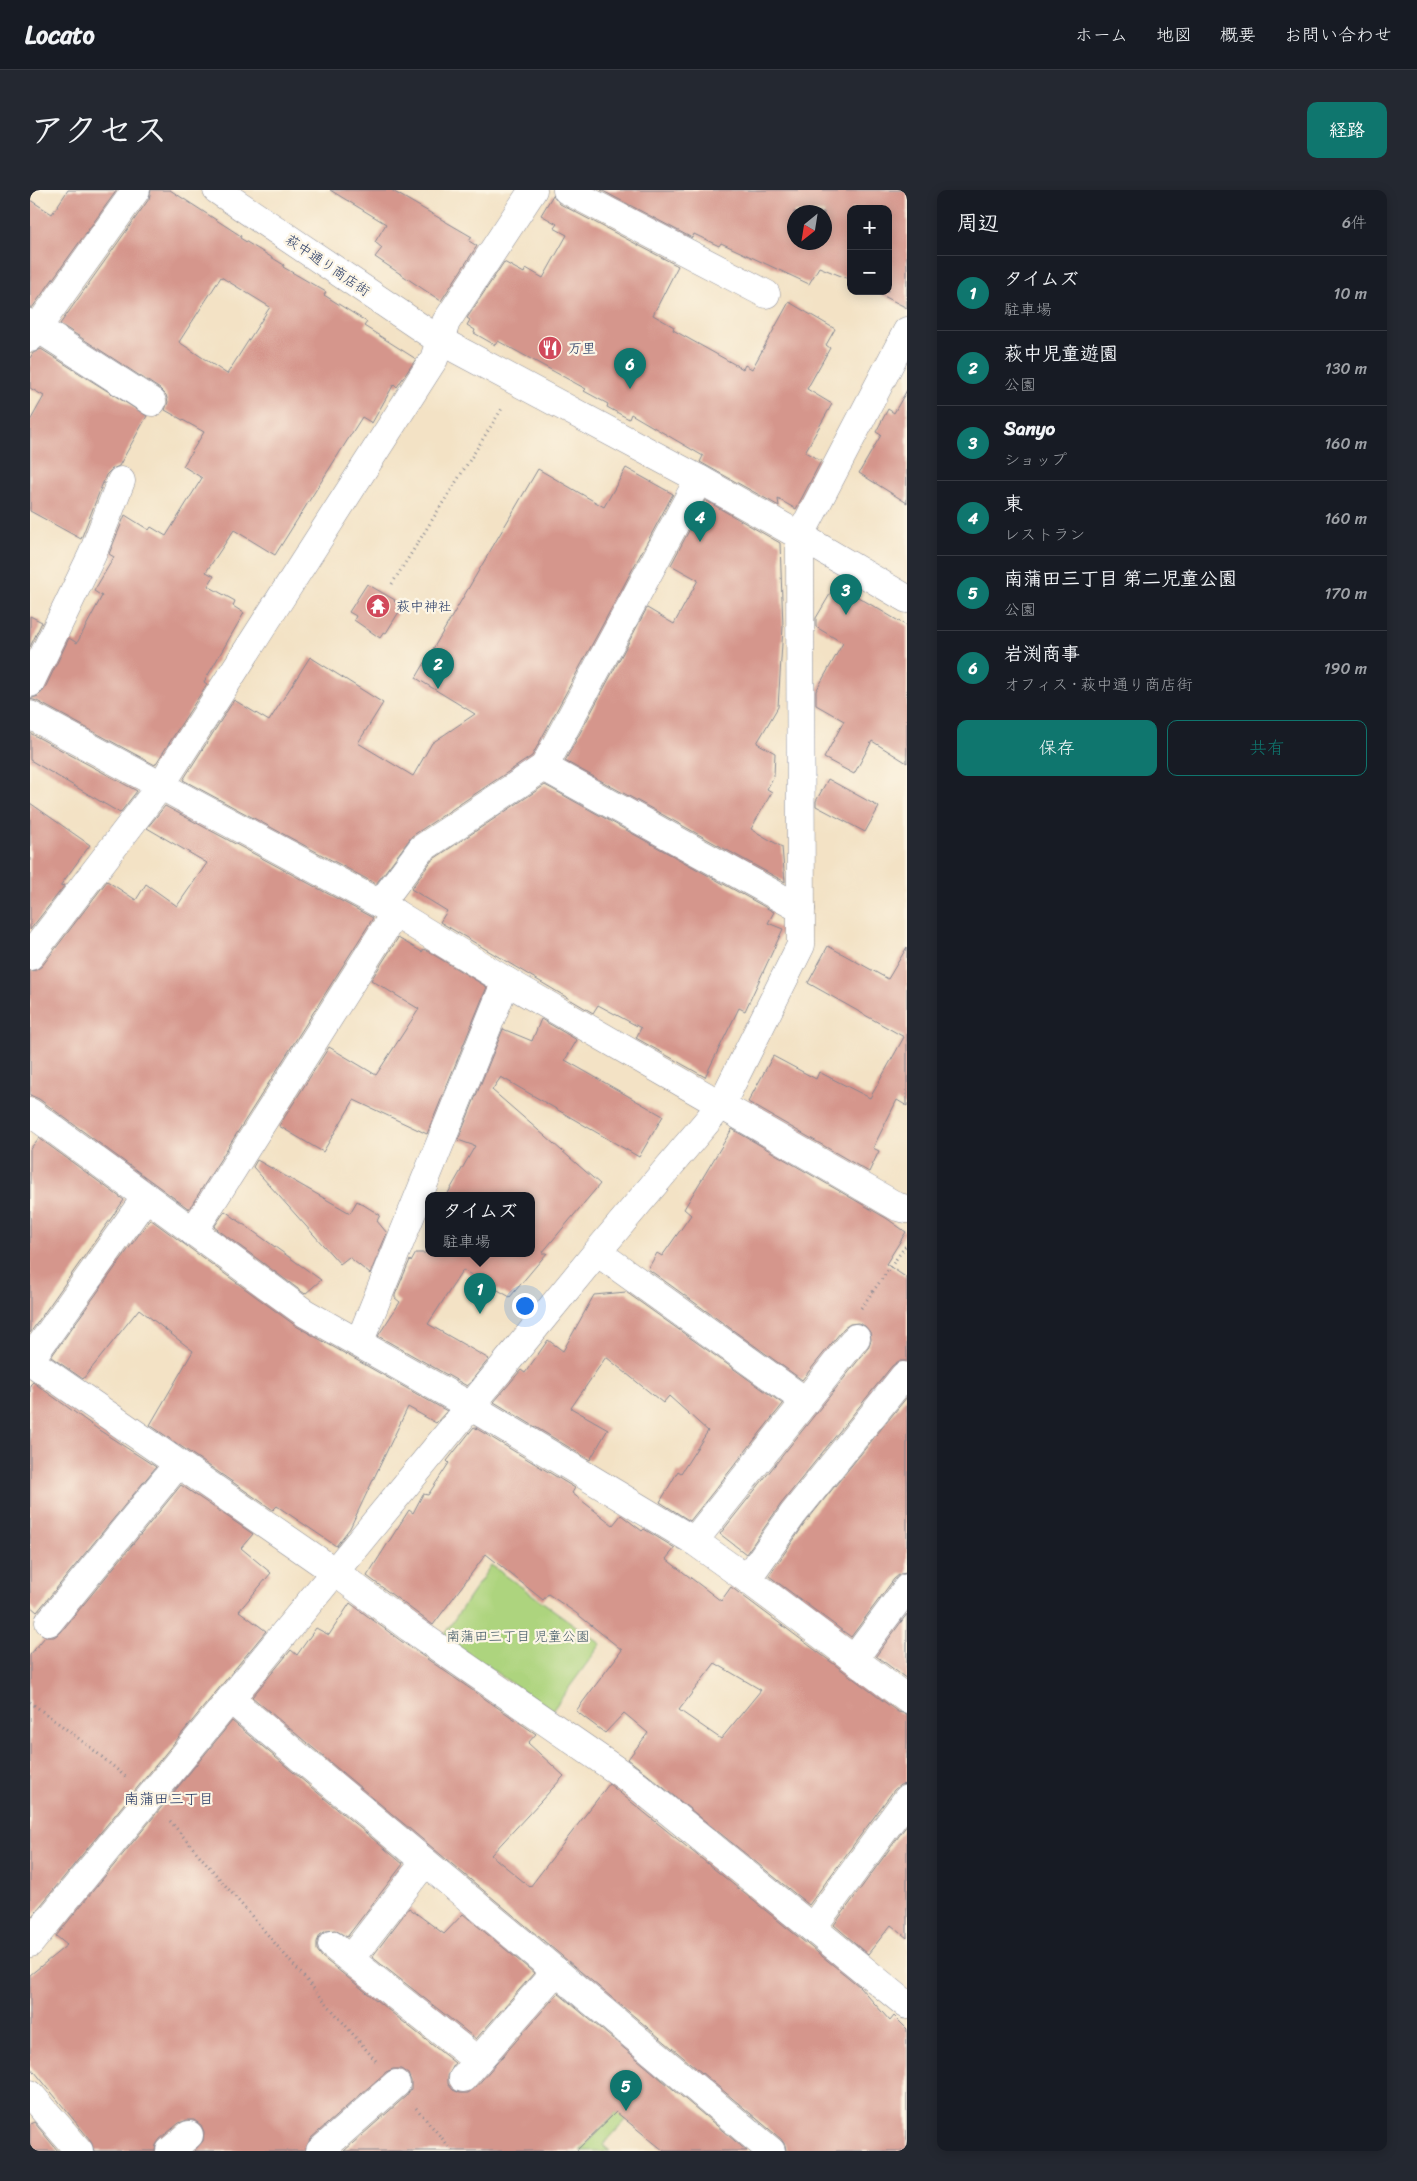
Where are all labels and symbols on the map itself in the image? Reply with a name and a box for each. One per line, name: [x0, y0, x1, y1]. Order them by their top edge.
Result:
north arrow: [787, 205, 832, 250]
street label: 萩中通り商店街: [280, 228, 375, 303]
restaurant icon: 万里: [537, 335, 563, 361]
place label: 万里: [568, 336, 596, 361]
pin: 6: [614, 348, 646, 389]
pin: 4: [684, 501, 716, 542]
pin: 3: [830, 574, 862, 615]
temple icon: 萩中神社: [365, 593, 391, 619]
place label: 萩中神社: [396, 594, 452, 619]
pin: 2: [422, 648, 454, 689]
pin: 1: [464, 1273, 496, 1314]
your location: [512, 1293, 538, 1319]
park label: 南蒲田三丁目 児童公園: [446, 1624, 590, 1649]
district label: 南蒲田三丁目: [124, 1786, 214, 1812]
pin: 5: [610, 2070, 642, 2111]

